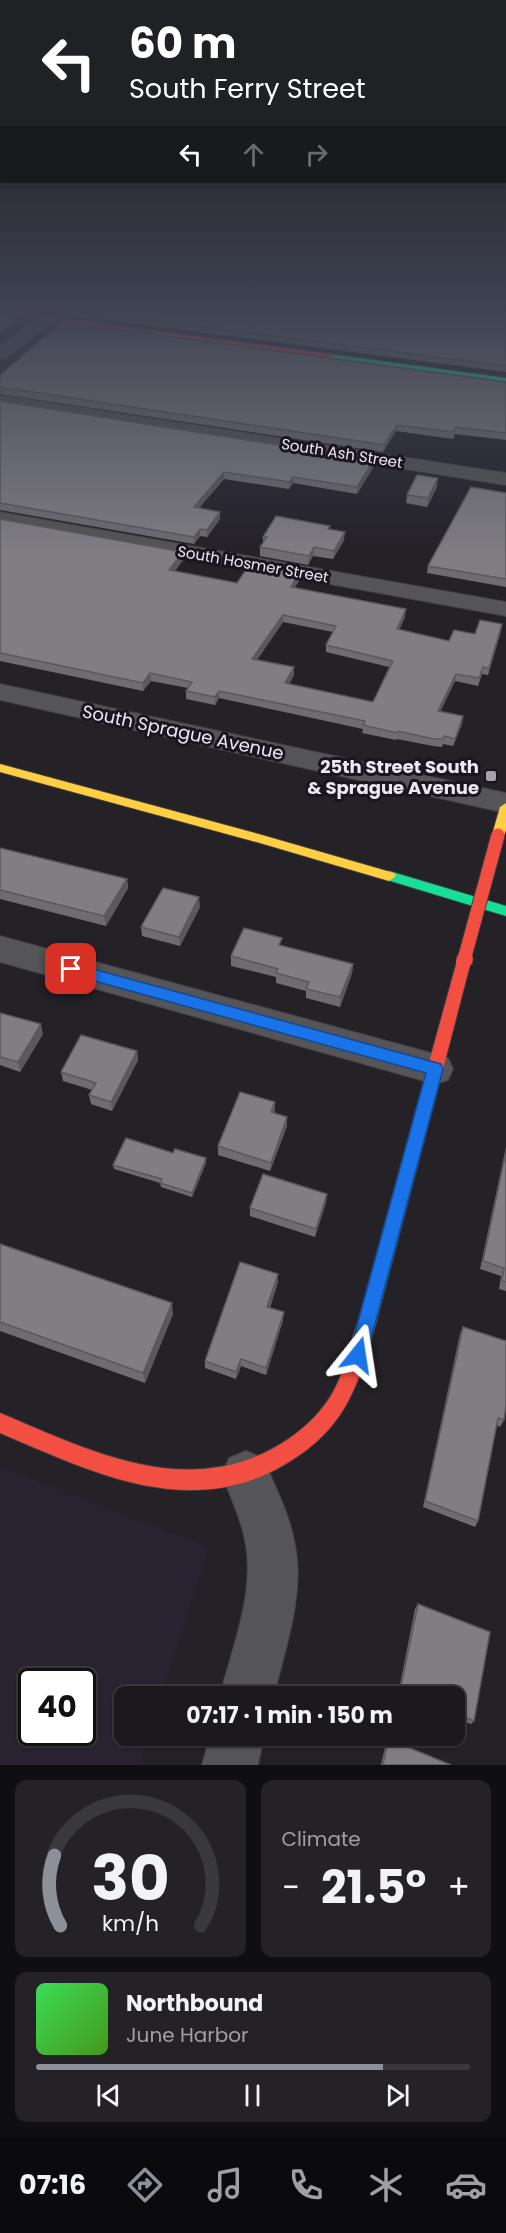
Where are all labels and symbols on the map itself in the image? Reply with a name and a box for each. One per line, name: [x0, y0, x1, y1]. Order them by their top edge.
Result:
street label: South Ash Street: [280, 433, 404, 473]
street label: South Hosmer Street: [176, 540, 330, 588]
street label: South Sprague Avenue: [80, 698, 286, 766]
place label: 25th Street South & Sprague Avenue: [307, 754, 479, 800]
marker: 25th Street South & Sprague Avenue: [484, 769, 498, 783]
pin: [45, 943, 96, 994]
position arrow: [326, 1323, 390, 1387]
speed limit sign: 40: [18, 1668, 96, 1746]

